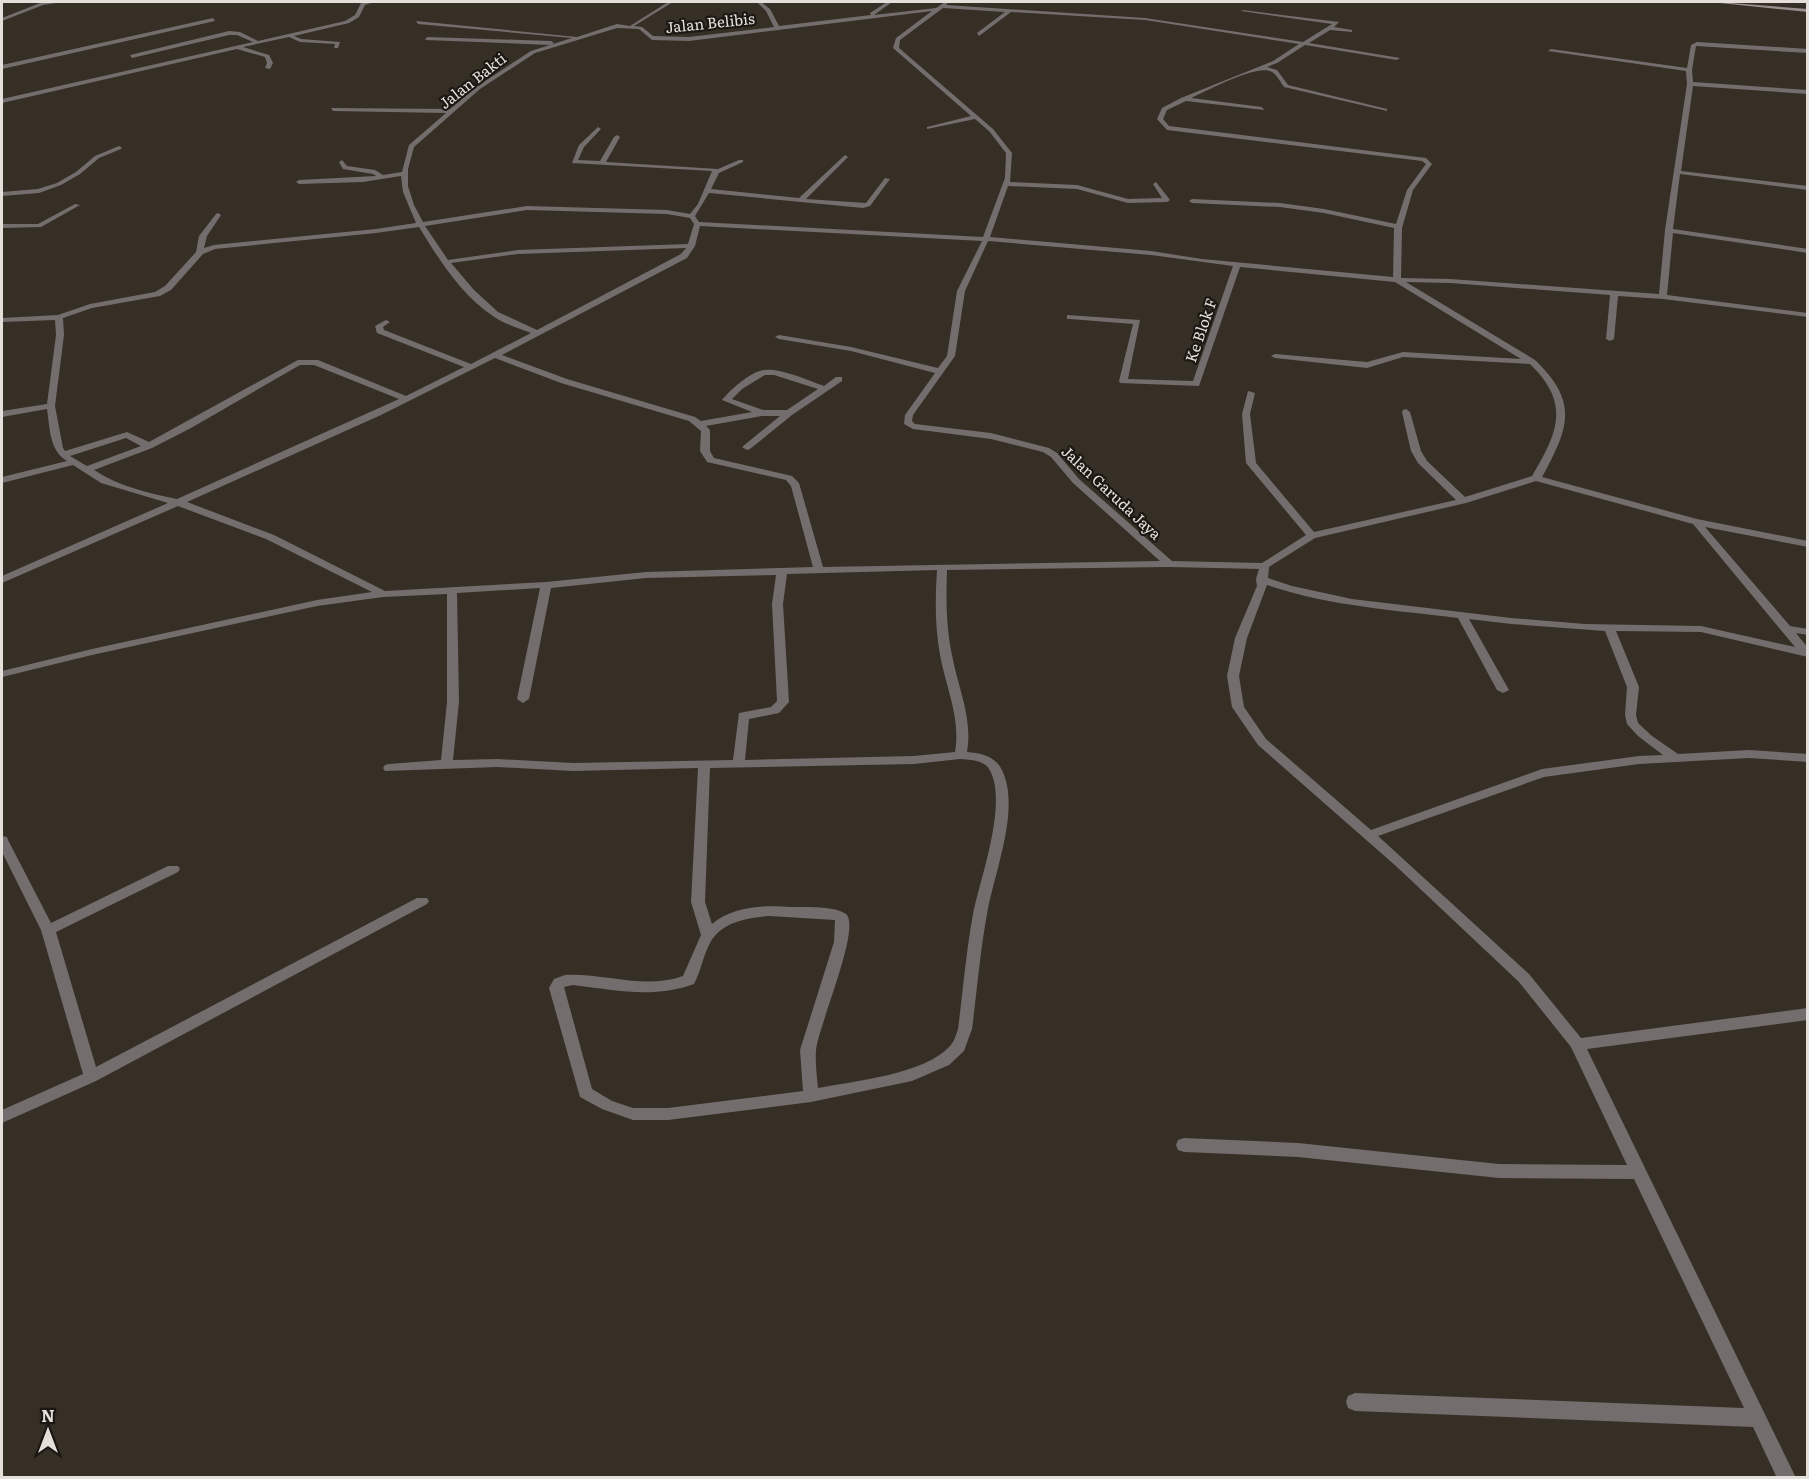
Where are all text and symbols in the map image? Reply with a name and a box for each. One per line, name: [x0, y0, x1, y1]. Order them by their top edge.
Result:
street label: Jalan Belibis: [664, 6, 756, 38]
street label: Jalan Bakti: [433, 46, 511, 114]
street label: Ke Blok F: [1178, 295, 1222, 365]
street label: Jalan Garuda Jaya: [1057, 439, 1168, 545]
north arrow: [18, 1401, 78, 1461]
text: N: [41, 1403, 55, 1427]

